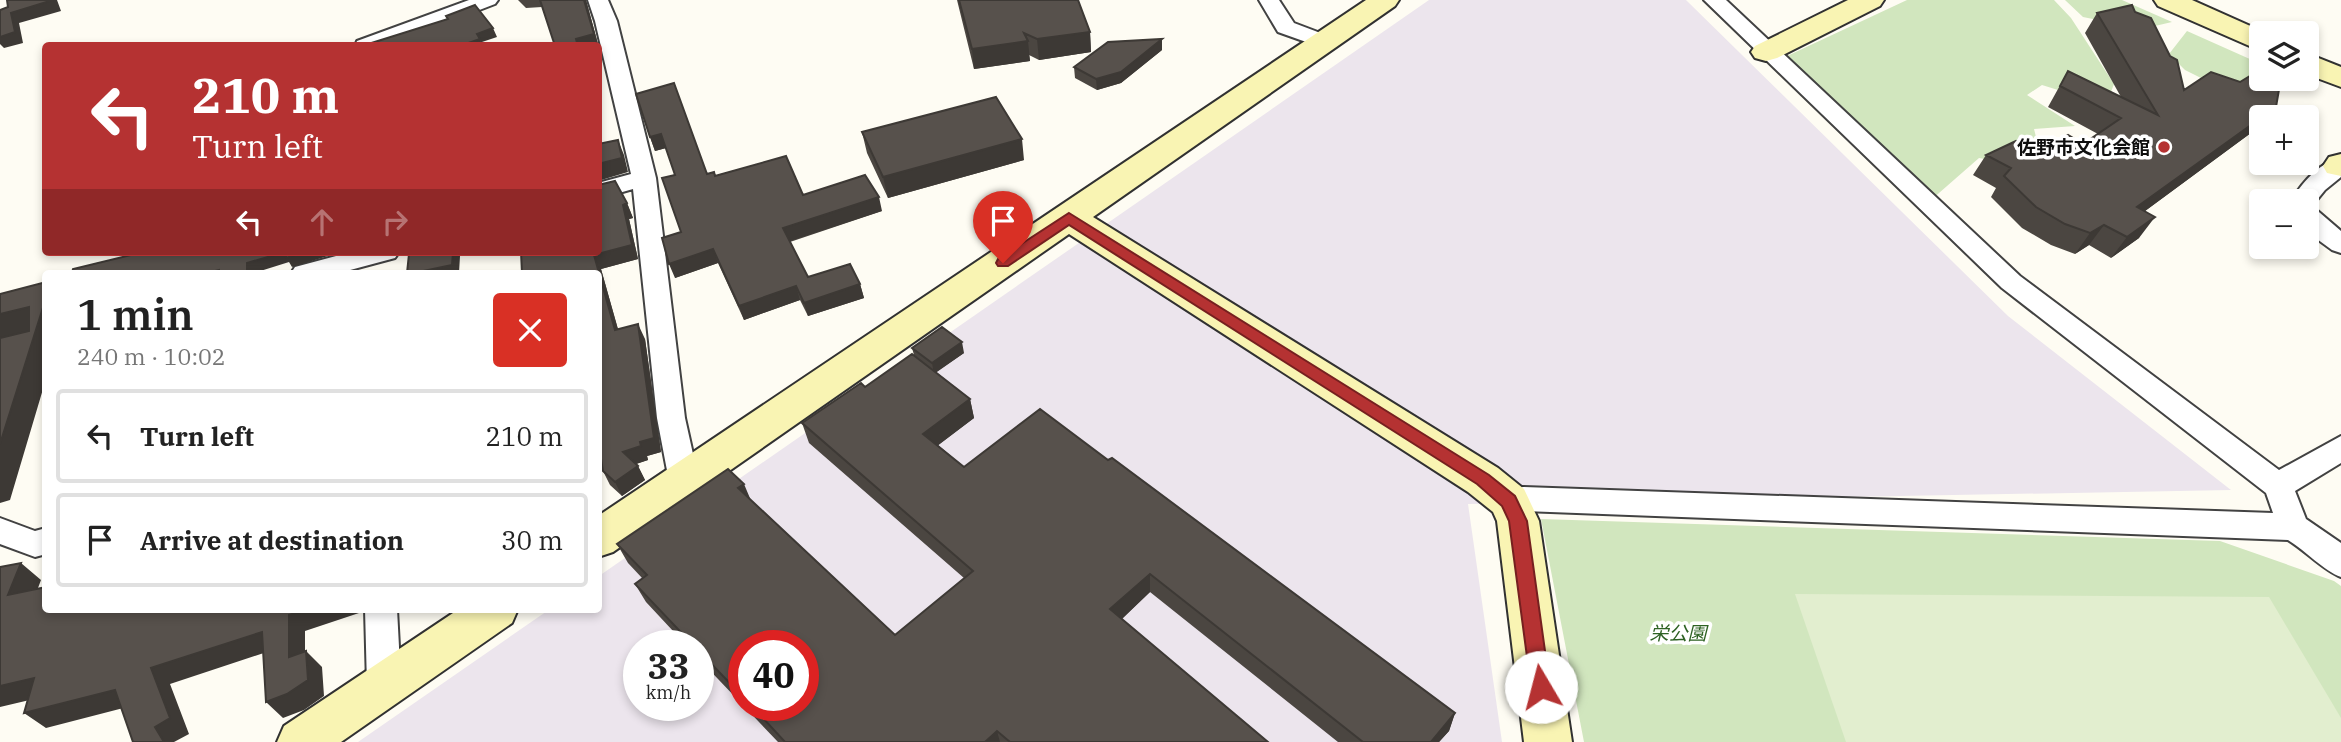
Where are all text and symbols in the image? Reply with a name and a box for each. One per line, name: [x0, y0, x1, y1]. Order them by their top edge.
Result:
map controls: [2249, 21, 2319, 259]
button: layers: [2249, 21, 2319, 91]
text: 210 m: [192, 63, 339, 126]
icon: left: [77, 70, 168, 161]
button: +: [2249, 105, 2319, 175]
text: Turn left: [192, 125, 323, 167]
place label: 佐野市文化会館: [2017, 135, 2150, 159]
marker: 佐野市文化会館: [2156, 139, 2172, 155]
button: −: [2249, 189, 2319, 259]
pin: [973, 191, 1033, 263]
icon: arrive: [984, 202, 1022, 240]
icon: left: [230, 203, 268, 241]
icon: ahead: [303, 203, 341, 241]
icon: right: [376, 203, 414, 241]
text: 1 min: [77, 287, 194, 342]
button: close: [493, 293, 567, 367]
text: 240 m · 10:02: [77, 341, 226, 371]
icon: left: [81, 417, 119, 455]
text: Turn left: [140, 419, 254, 453]
text: 210 m: [485, 419, 563, 453]
icon: arrive: [81, 521, 119, 559]
text: Arrive at destination: [140, 523, 404, 557]
text: 30 m: [501, 523, 563, 557]
park label: 栄公園: [1649, 621, 1709, 645]
speed limit sign: 40: [728, 630, 819, 721]
text: 33: [647, 643, 690, 689]
position arrow: [1504, 650, 1578, 724]
text: km/h: [646, 681, 691, 704]

